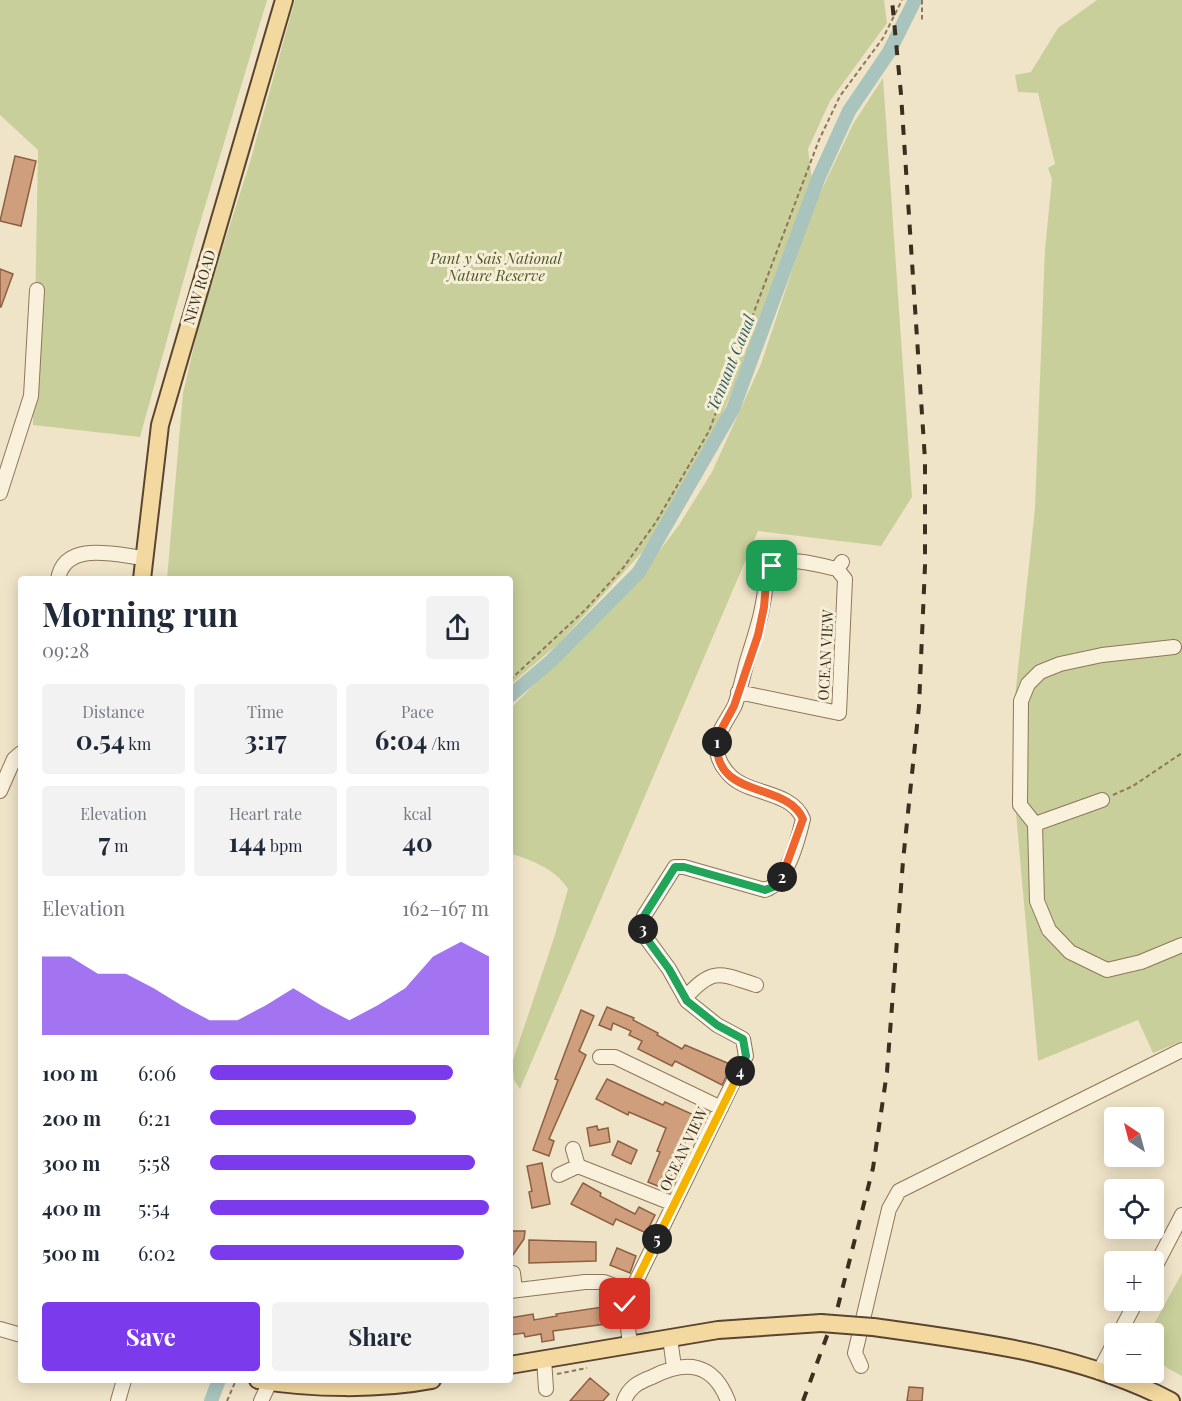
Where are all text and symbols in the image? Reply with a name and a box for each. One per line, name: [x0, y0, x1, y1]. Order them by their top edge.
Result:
street label: NEW ROAD: [178, 247, 220, 327]
park label: Pant y Sais National Nature Reserve: [429, 248, 563, 285]
water label: Tennant Canal: [701, 311, 759, 414]
pin: [746, 540, 797, 591]
icon: arrive: [755, 549, 788, 582]
text: Morning run: [42, 591, 238, 635]
button: share: [426, 596, 489, 659]
street label: OCEAN VIEW: [813, 609, 837, 701]
text: 09:28: [42, 636, 89, 663]
text: Distance: [82, 701, 145, 722]
text: Time: [247, 701, 284, 722]
text: Pace: [401, 701, 434, 722]
text: 0.54: [76, 722, 125, 757]
text: 3:17: [244, 722, 287, 757]
text: 6:04: [375, 722, 427, 757]
pin: 1: [702, 727, 732, 757]
text: 1: [714, 731, 720, 752]
text: km: [125, 733, 151, 754]
text: /km: [427, 733, 460, 754]
text: Elevation: [80, 803, 147, 824]
text: Heart rate: [229, 803, 302, 824]
text: kcal: [403, 803, 432, 824]
text: 7: [98, 824, 110, 859]
text: 144: [229, 824, 266, 859]
text: 40: [402, 824, 433, 859]
text: m: [110, 835, 129, 856]
text: bpm: [266, 835, 302, 856]
pin: 2: [767, 862, 797, 892]
text: 2: [778, 866, 786, 887]
text: Elevation: [42, 894, 125, 921]
text: 162–167 m: [402, 894, 489, 921]
pin: 3: [628, 914, 658, 944]
text: 3: [639, 918, 647, 939]
pin: 4: [725, 1056, 755, 1086]
text: 100 m: [42, 1059, 98, 1086]
text: 6:06: [138, 1059, 176, 1086]
text: 4: [736, 1060, 744, 1081]
street label: OCEAN VIEW: [654, 1103, 712, 1194]
text: 200 m: [42, 1104, 101, 1131]
text: 6:21: [138, 1104, 171, 1131]
north arrow: [1104, 1107, 1164, 1167]
map controls: [1104, 1107, 1164, 1383]
text: 300 m: [42, 1149, 100, 1176]
text: 5:58: [138, 1149, 170, 1176]
button: locate: [1104, 1179, 1164, 1239]
text: 400 m: [42, 1194, 101, 1221]
text: 5:54: [138, 1194, 170, 1221]
pin: 5: [642, 1224, 672, 1254]
text: 5: [653, 1228, 661, 1249]
text: 500 m: [42, 1239, 100, 1266]
text: 6:02: [138, 1239, 175, 1266]
button: +: [1104, 1251, 1164, 1311]
pin: [599, 1278, 650, 1329]
icon: check: [608, 1287, 641, 1320]
button: Save: [42, 1302, 260, 1371]
button: Share: [272, 1302, 489, 1371]
button: −: [1104, 1323, 1164, 1383]

